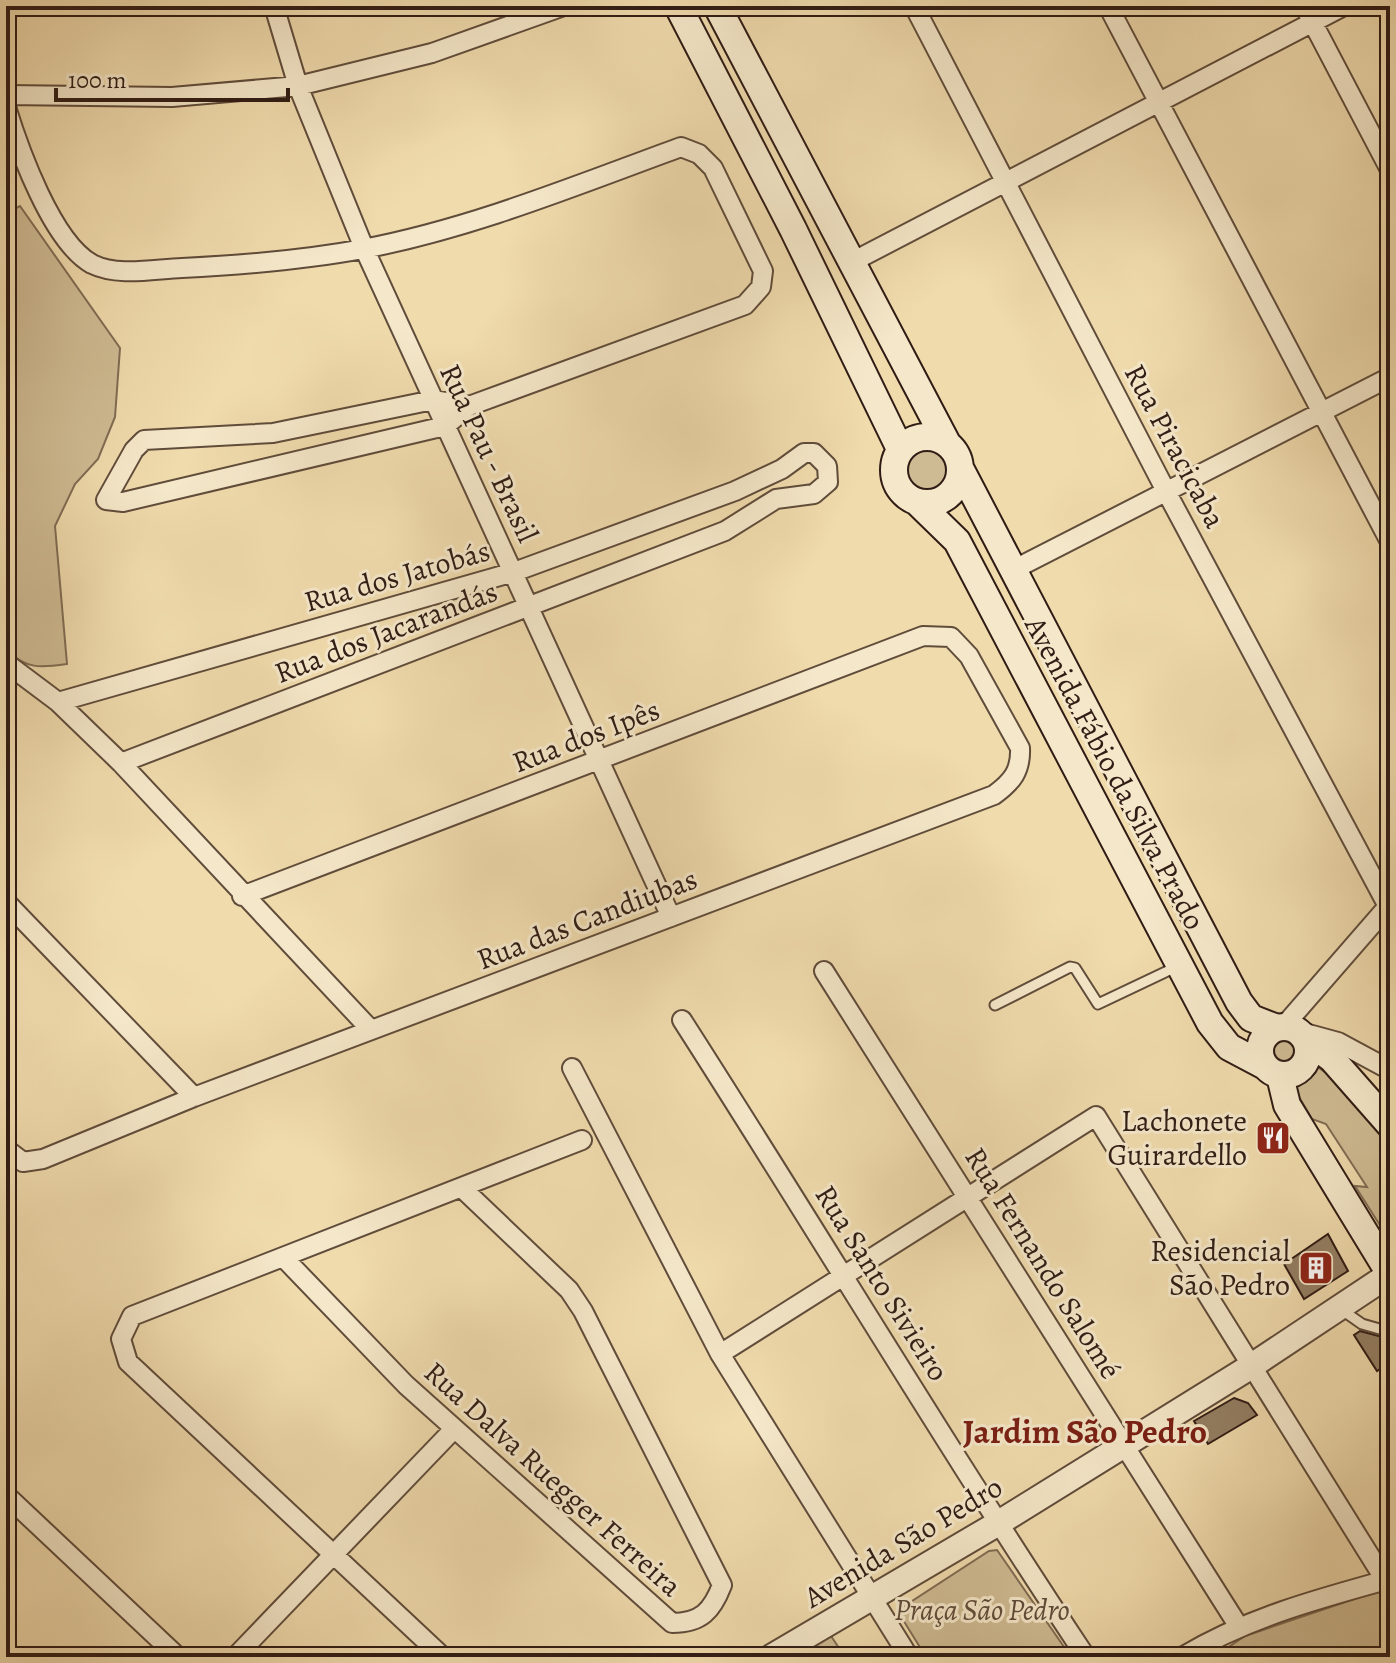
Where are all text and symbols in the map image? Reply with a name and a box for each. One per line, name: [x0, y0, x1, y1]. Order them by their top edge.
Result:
scale bar: [56, 52, 288, 102]
text: 100 m: [68, 64, 127, 96]
street label: Rua Pau - Brasil: [430, 357, 548, 549]
street label: Rua Piracicaba: [1115, 357, 1235, 535]
street label: Rua dos Jatobás: [299, 530, 495, 622]
street label: Rua dos Jacarandás: [269, 571, 503, 693]
street label: Avenida Fábio da Silva Prado: [1015, 608, 1215, 937]
street label: Rua dos Ipês: [507, 690, 665, 782]
street label: Rua das Candiubas: [471, 859, 703, 979]
place label: Lachonete Guirardello: [1107, 1101, 1247, 1175]
restaurant icon: Lachonete Guirardello: [1254, 1119, 1292, 1157]
street label: Rua Fernando Salomé: [955, 1139, 1131, 1387]
street label: Rua Santo Sivieiro: [806, 1177, 958, 1389]
place label: Residencial São Pedro: [1150, 1231, 1290, 1305]
building icon: Residencial São Pedro: [1297, 1249, 1335, 1287]
street label: Rua Dalva Ruegger Ferreira: [416, 1352, 690, 1606]
district label: Jardim São Pedro: [963, 1408, 1207, 1455]
street label: Avenida São Pedro: [795, 1467, 1010, 1618]
park label: Praça São Pedro: [894, 1590, 1070, 1630]

